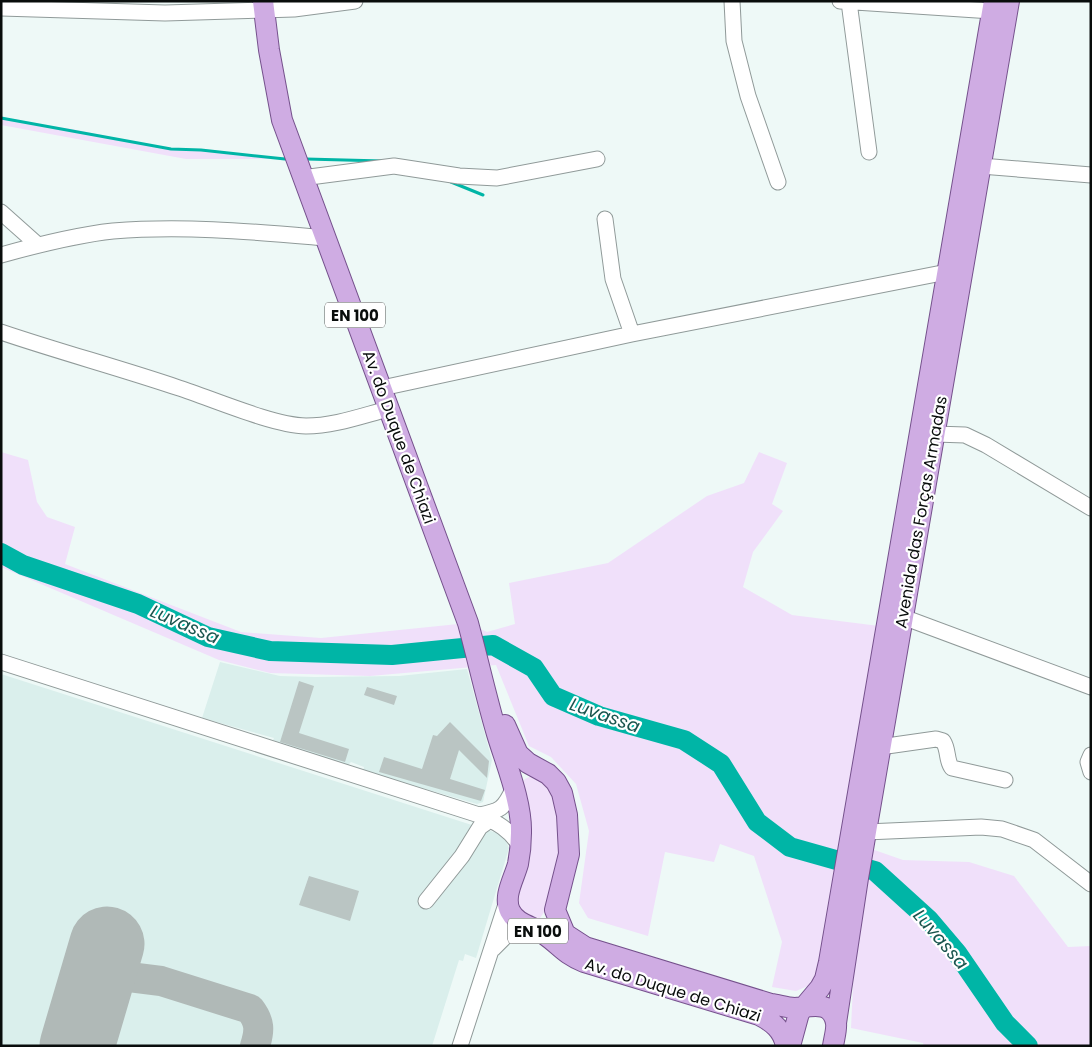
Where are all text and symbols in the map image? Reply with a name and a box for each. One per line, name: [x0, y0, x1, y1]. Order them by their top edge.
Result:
road number: EN 100: [325, 302, 385, 328]
street label: Av. do Duque de Chiazi: [357, 347, 441, 527]
street label: Avenida das Forças Armadas: [889, 394, 953, 630]
water label: Luvassa: [147, 598, 223, 650]
water label: Luvassa: [567, 691, 643, 739]
water label: Luvassa: [908, 903, 974, 975]
road number: EN 100: [508, 918, 568, 944]
street label: Av. do Duque de Chiazi: [582, 952, 764, 1028]

